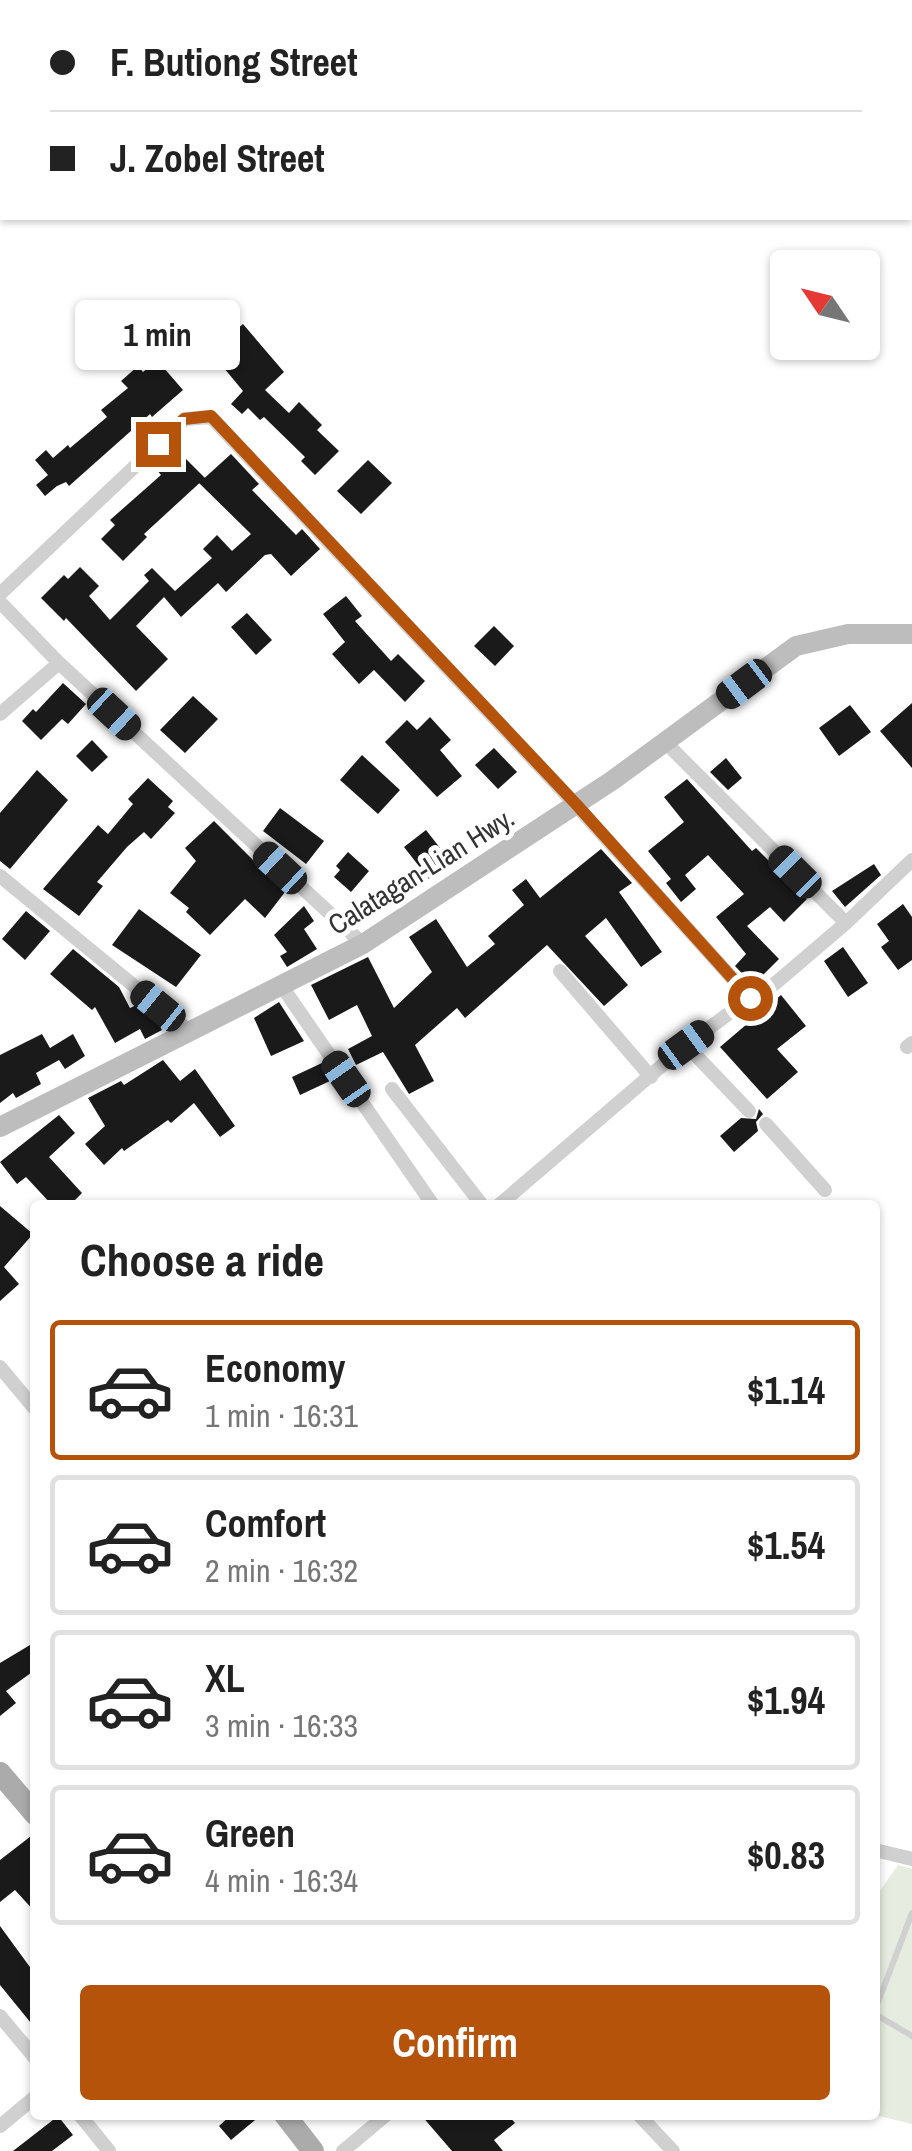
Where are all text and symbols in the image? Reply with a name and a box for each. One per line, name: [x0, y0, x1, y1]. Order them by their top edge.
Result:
text: F. Butiong Street: [110, 37, 358, 88]
text: J. Zobel Street: [110, 133, 325, 184]
north arrow: [770, 250, 880, 360]
map controls: [770, 250, 880, 360]
callout: 1 min: [76, 299, 240, 369]
text: 1 min: [123, 313, 192, 356]
route end: [136, 422, 181, 467]
car: [711, 654, 777, 714]
car: [82, 683, 146, 745]
street label: Calatagan-Lian Hwy.: [321, 799, 521, 943]
car: [248, 837, 312, 899]
car: [763, 840, 827, 904]
car: [125, 975, 191, 1037]
route start: [728, 976, 773, 1021]
car: [653, 1015, 719, 1075]
car: [317, 1046, 375, 1112]
text: Choose a ride: [80, 1229, 324, 1290]
text: Economy: [205, 1343, 345, 1394]
icon: car: [85, 1345, 175, 1435]
text: $1.14: [747, 1365, 825, 1416]
text: 1 min · 16:31: [205, 1394, 358, 1437]
text: Comfort: [205, 1498, 326, 1549]
icon: car: [85, 1500, 175, 1590]
text: $1.54: [747, 1520, 825, 1571]
text: 2 min · 16:32: [205, 1549, 358, 1592]
text: XL: [205, 1653, 245, 1704]
icon: car: [85, 1655, 175, 1745]
text: $1.94: [747, 1675, 825, 1726]
text: 3 min · 16:33: [205, 1704, 358, 1747]
text: Green: [205, 1808, 295, 1859]
icon: car: [85, 1810, 175, 1900]
text: $0.83: [747, 1830, 825, 1881]
text: 4 min · 16:34: [205, 1859, 358, 1902]
button: Confirm: [80, 1985, 830, 2100]

